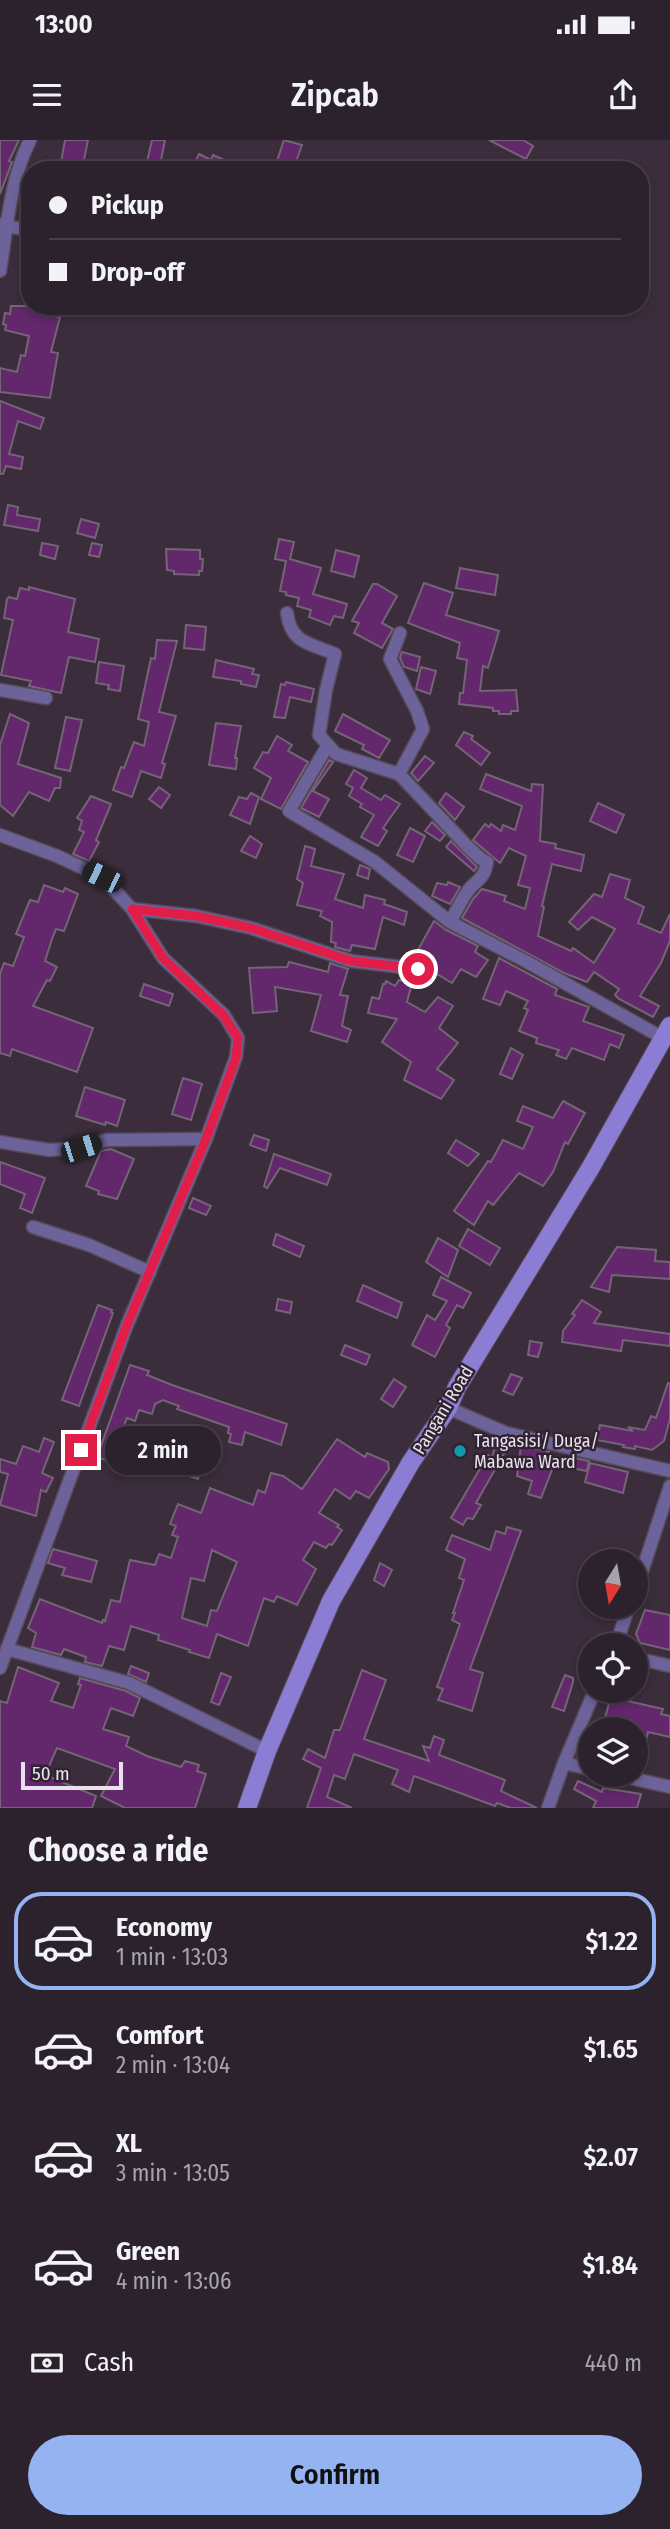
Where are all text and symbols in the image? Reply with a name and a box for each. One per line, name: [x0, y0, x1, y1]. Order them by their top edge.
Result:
text: 13:00: [35, 9, 93, 40]
icon: menu: [28, 76, 66, 114]
text: Zipcab: [291, 76, 379, 114]
icon: share: [604, 76, 642, 114]
text: Pickup: [91, 190, 164, 221]
text: Drop-off: [91, 257, 184, 288]
car: [79, 858, 126, 896]
route start: [402, 953, 434, 985]
car: [58, 1132, 105, 1164]
street label: Pangani Road: [408, 1362, 478, 1458]
callout: 2 min: [106, 1426, 221, 1474]
place label: Tangasisi/ Duga/ Mabawa Ward: [474, 1430, 599, 1473]
route end: [65, 1434, 97, 1466]
text: 2 min: [137, 1436, 189, 1464]
marker: Tangasisi/ Duga/ Mabawa Ward: [452, 1443, 468, 1459]
north arrow: [578, 1549, 648, 1619]
map controls: [578, 1549, 648, 1787]
button: locate: [578, 1633, 648, 1703]
button: layers: [578, 1717, 648, 1787]
scale bar: [21, 1759, 122, 1791]
text: 50 m: [32, 1762, 70, 1785]
text: Choose a ride: [28, 1831, 209, 1869]
icon: car: [32, 1910, 95, 1973]
text: Economy: [116, 1912, 212, 1943]
text: $1.22: [585, 1926, 638, 1957]
text: 1 min · 13:03: [116, 1943, 228, 1971]
icon: car: [32, 2018, 95, 2081]
text: Comfort: [116, 2020, 204, 2051]
text: $1.65: [584, 2034, 638, 2065]
text: 2 min · 13:04: [116, 2051, 230, 2079]
icon: car: [32, 2126, 95, 2189]
text: XL: [116, 2128, 142, 2159]
text: $2.07: [583, 2142, 638, 2173]
text: 3 min · 13:05: [116, 2159, 230, 2187]
icon: car: [32, 2234, 95, 2297]
text: Green: [116, 2236, 180, 2267]
text: $1.84: [583, 2250, 638, 2281]
text: 4 min · 13:06: [116, 2267, 231, 2295]
icon: cash: [28, 2344, 66, 2382]
text: Cash: [84, 2347, 134, 2378]
text: 440 m: [585, 2349, 642, 2377]
button: Confirm: [28, 2435, 642, 2515]

